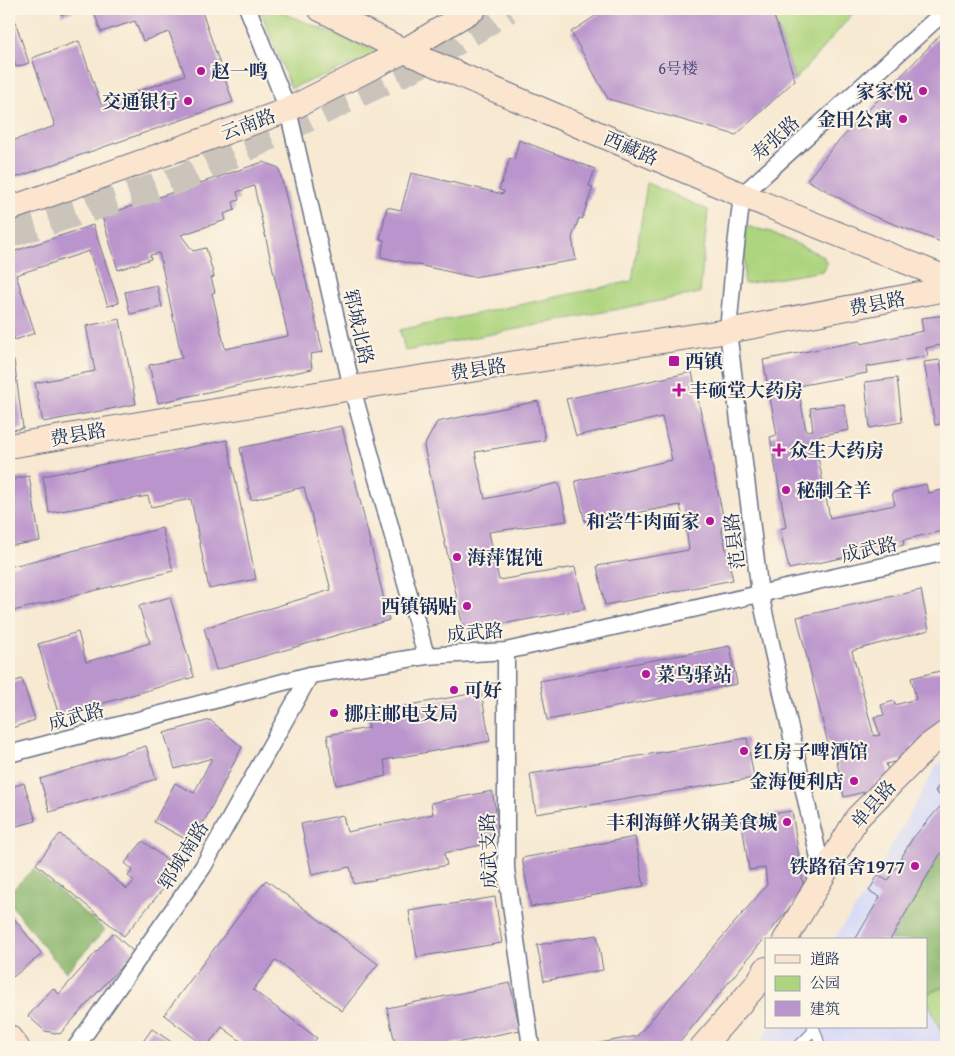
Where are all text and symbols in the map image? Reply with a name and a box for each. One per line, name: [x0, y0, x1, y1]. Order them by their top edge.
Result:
house number: 6号楼: [658, 56, 698, 80]
place label: 赵一鸣: [211, 57, 268, 85]
marker: 赵一鸣: [195, 65, 207, 77]
place label: 家家悦: [856, 77, 913, 105]
marker: 家家悦: [917, 85, 929, 97]
place label: 交通银行: [102, 87, 178, 115]
marker: 交通银行: [182, 95, 194, 107]
street label: 云南路: [216, 101, 280, 147]
place label: 金田公寓: [817, 105, 893, 133]
street label: 寿张路: [744, 109, 806, 167]
marker: 金田公寓: [897, 113, 909, 125]
street label: 西藏路: [599, 124, 663, 172]
street label: 费县路: [846, 284, 908, 322]
street label: 郓城北路: [337, 287, 381, 367]
place label: 西镇: [685, 347, 723, 375]
street label: 费县路: [448, 351, 508, 387]
marker: 西镇: [667, 354, 681, 368]
place label: 丰硕堂大药房: [689, 376, 803, 404]
marker: 丰硕堂大药房: [673, 384, 685, 396]
street label: 费县路: [47, 415, 109, 453]
place label: 众生大药房: [789, 436, 884, 464]
marker: 众生大药房: [773, 444, 785, 456]
place label: 秘制全羊: [796, 476, 872, 504]
marker: 秘制全羊: [780, 484, 792, 496]
place label: 和尝牛肉面家: [586, 507, 700, 535]
street label: 范县路: [717, 511, 751, 571]
marker: 和尝牛肉面家: [704, 515, 716, 527]
street label: 成武路: [838, 529, 900, 569]
place label: 海萍馄饨: [467, 543, 543, 571]
marker: 海萍馄饨: [451, 551, 463, 563]
place label: 西镇锅贴: [381, 592, 457, 620]
marker: 西镇锅贴: [461, 600, 473, 612]
street label: 成武路: [445, 616, 505, 648]
place label: 菜鸟驿站: [656, 660, 732, 688]
marker: 菜鸟驿站: [640, 668, 652, 680]
place label: 可好: [464, 676, 502, 704]
marker: 可好: [448, 684, 460, 696]
street label: 成武路: [45, 695, 107, 737]
place label: 挪庄邮电支局: [344, 699, 458, 727]
marker: 挪庄邮电支局: [328, 707, 340, 719]
place label: 红房子啤酒馆: [754, 737, 868, 765]
marker: 红房子啤酒馆: [738, 745, 750, 757]
place label: 金海便利店: [749, 767, 844, 795]
street label: 单县路: [844, 773, 902, 835]
marker: 金海便利店: [848, 775, 860, 787]
place label: 丰利海鲜火锅美食城: [606, 808, 777, 836]
street label: 成武支路: [473, 813, 503, 889]
street label: 郓城南路: [151, 815, 215, 895]
marker: 丰利海鲜火锅美食城: [781, 816, 793, 828]
place label: 铁路宿舍1977: [790, 852, 905, 880]
marker: 铁路宿舍1977: [909, 860, 921, 872]
legend: [765, 938, 928, 1028]
text: 道路: [810, 948, 840, 969]
text: 公园: [810, 972, 840, 993]
text: 建筑: [810, 998, 840, 1019]

